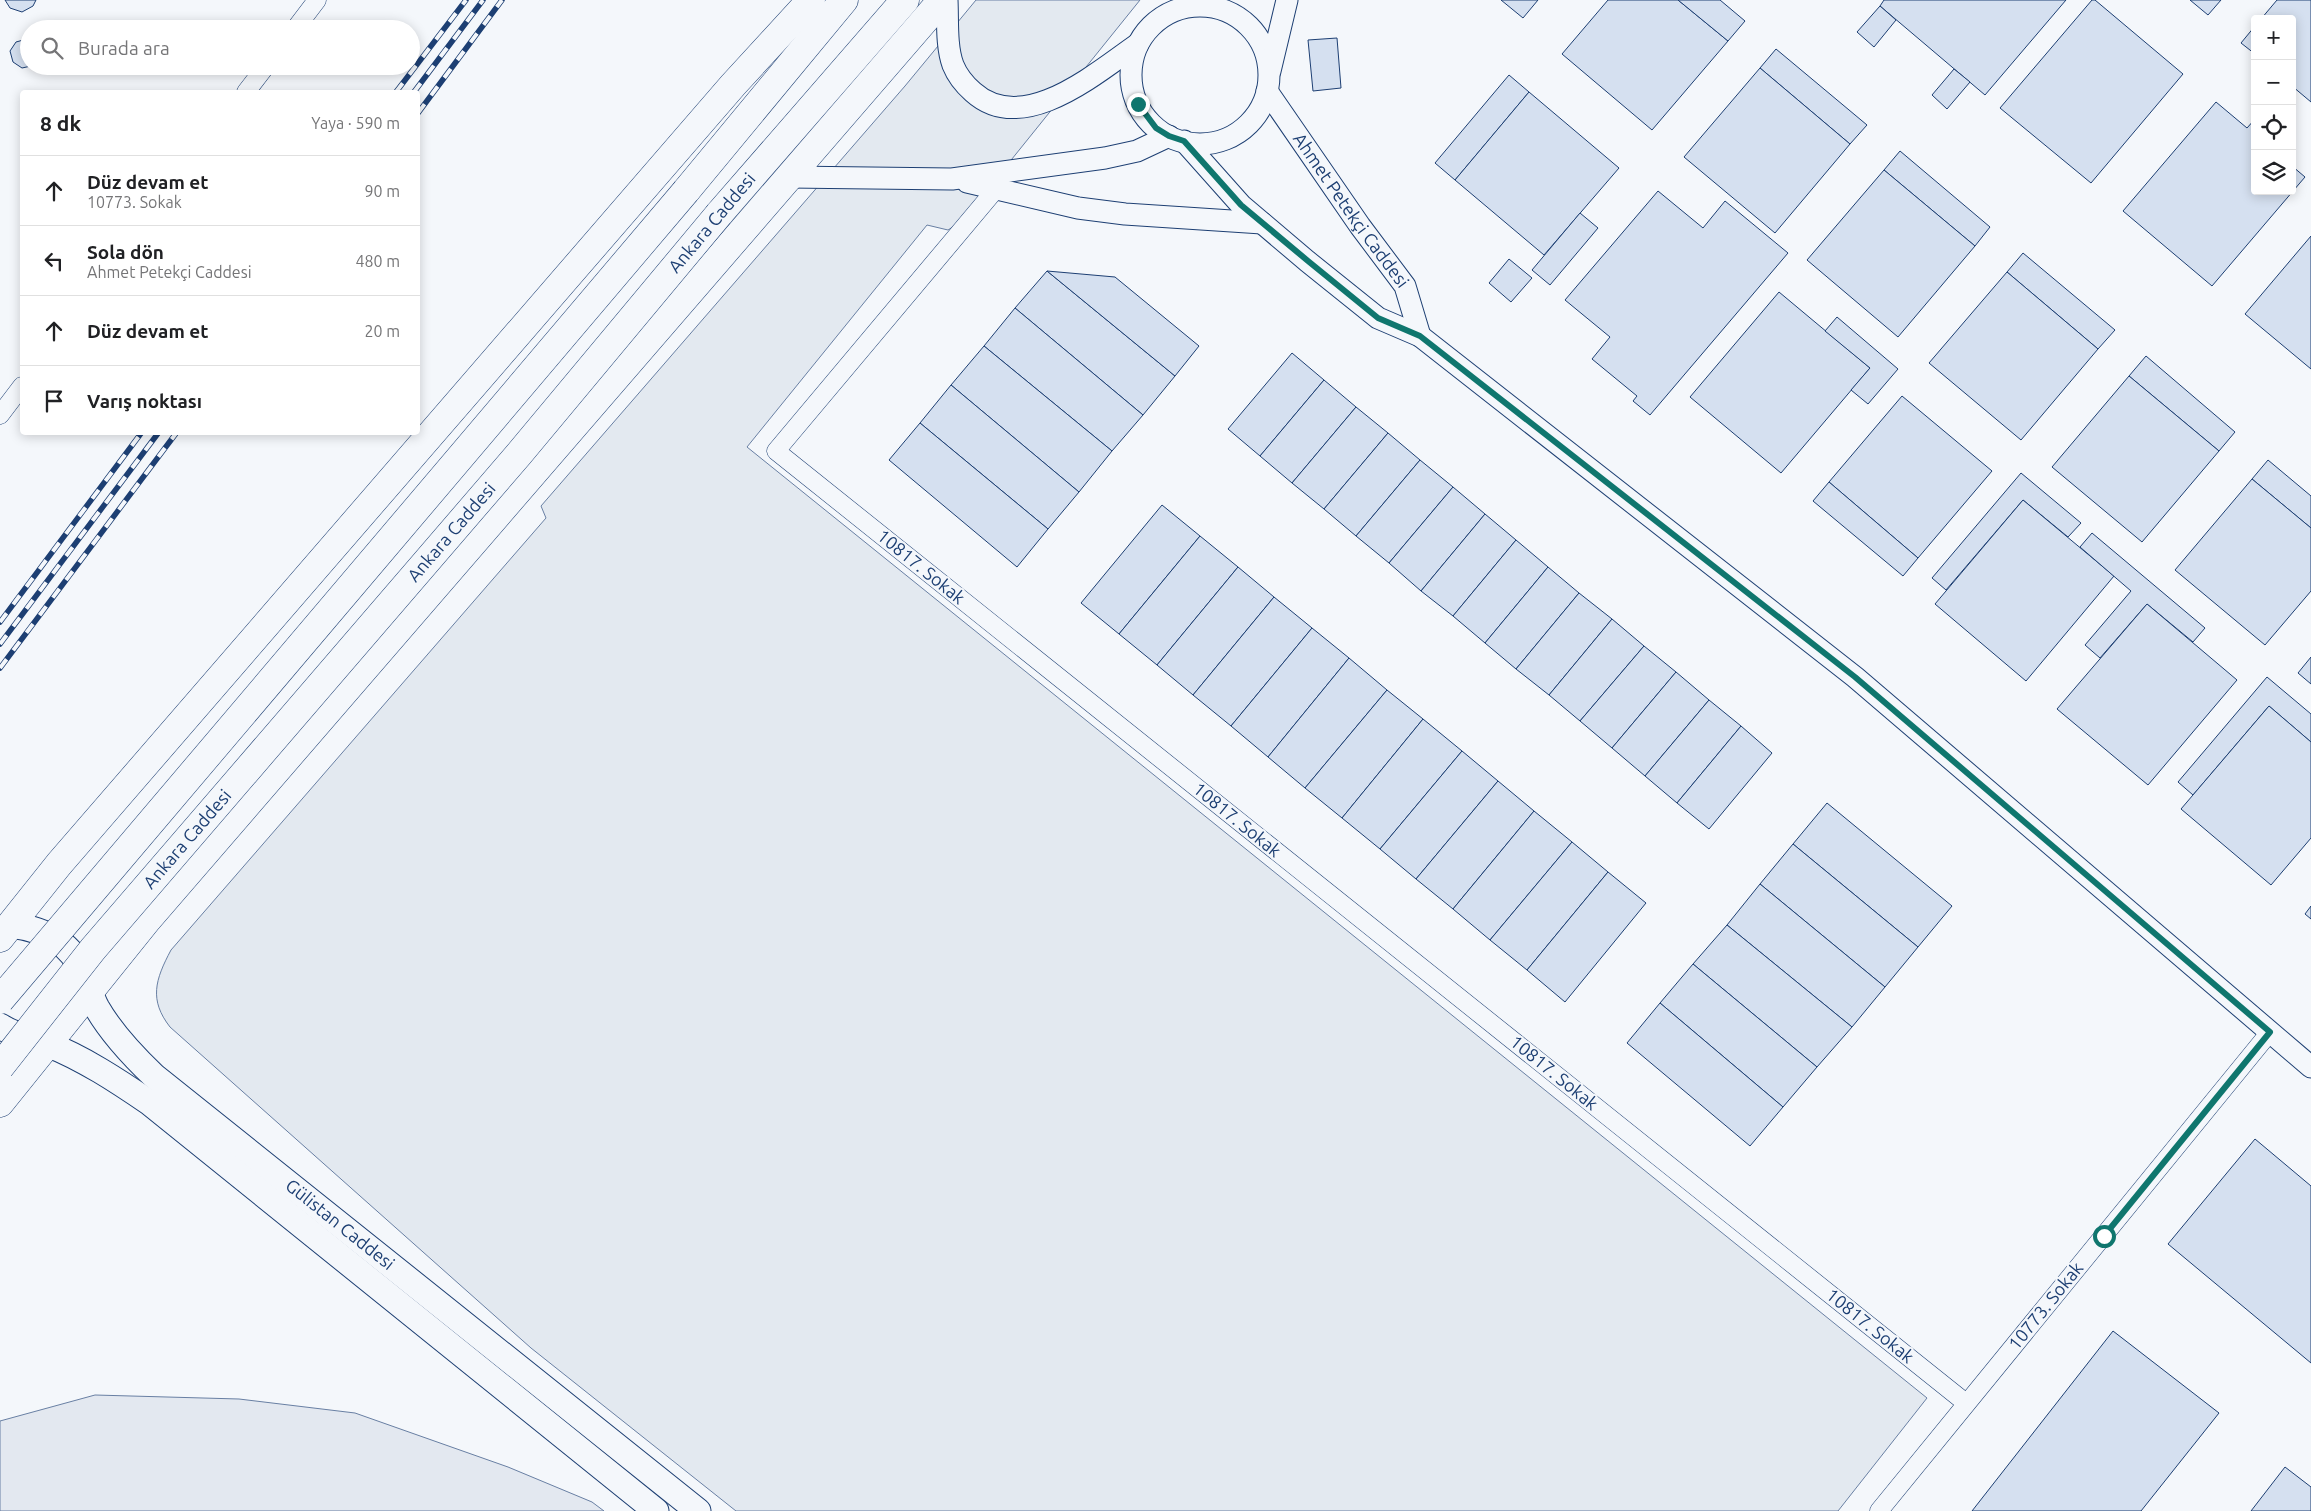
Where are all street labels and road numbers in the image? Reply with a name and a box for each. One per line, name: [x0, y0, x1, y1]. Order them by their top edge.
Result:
street label: Ahmet Petekçi Caddesi: [1290, 129, 1414, 291]
street label: Ankara Caddesi: [664, 168, 759, 276]
street label: Ankara Caddesi: [403, 478, 499, 585]
street label: 10817. Sokak: [874, 525, 969, 608]
street label: 10817. Sokak: [1190, 778, 1285, 861]
street label: Ankara Caddesi: [139, 785, 235, 892]
street label: 10817. Sokak: [1507, 1031, 1602, 1114]
street label: Gülistan Caddesi: [282, 1174, 399, 1273]
street label: 10773. Sokak: [2004, 1258, 2087, 1353]
street label: 10817. Sokak: [1823, 1284, 1918, 1367]

